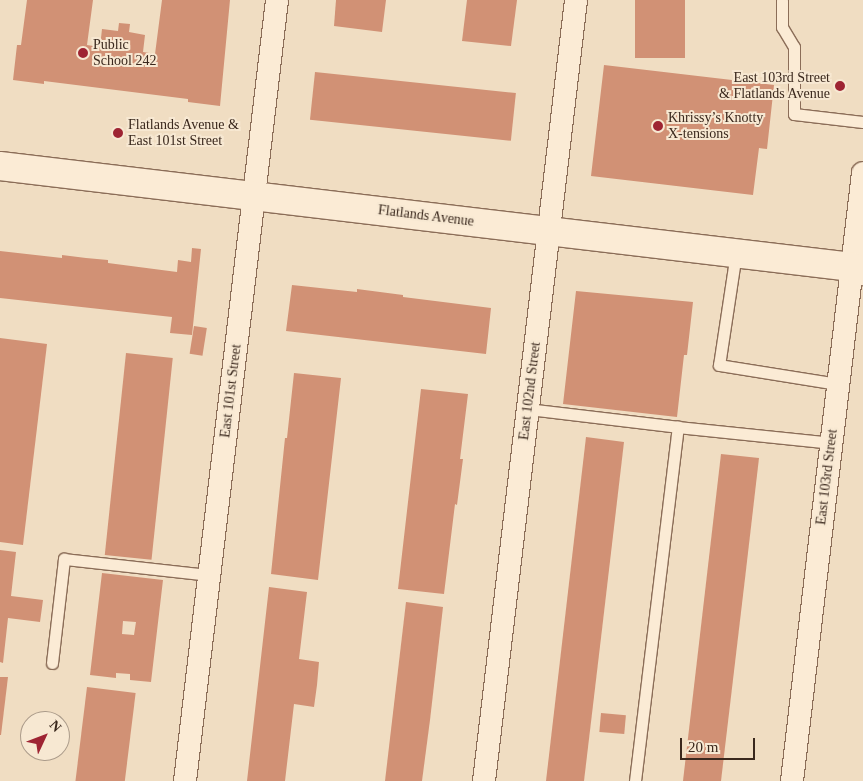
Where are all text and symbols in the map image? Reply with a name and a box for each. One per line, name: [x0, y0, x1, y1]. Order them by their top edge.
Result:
place label: Public School 242: [93, 37, 156, 70]
marker: Public School 242: [77, 47, 89, 59]
place label: East 103rd Street & Flatlands Avenue: [718, 70, 830, 102]
marker: East 103rd Street & Flatlands Avenue: [834, 80, 846, 92]
place label: Khrissy’s Knotty X-tensions: [668, 110, 763, 142]
place label: Flatlands Avenue & East 101st Street: [128, 117, 240, 150]
marker: Khrissy’s Knotty X-tensions: [652, 120, 664, 132]
marker: Flatlands Avenue & East 101st Street: [112, 127, 124, 139]
street label: Flatlands Avenue: [377, 202, 475, 230]
street label: East 102nd Street: [516, 341, 544, 441]
street label: East 101st Street: [217, 343, 245, 439]
street label: East 103rd Street: [813, 428, 841, 526]
north arrow: [20, 711, 70, 761]
text: N: [47, 717, 65, 735]
scale bar: [683, 728, 758, 760]
text: 20 m: [688, 739, 718, 755]

